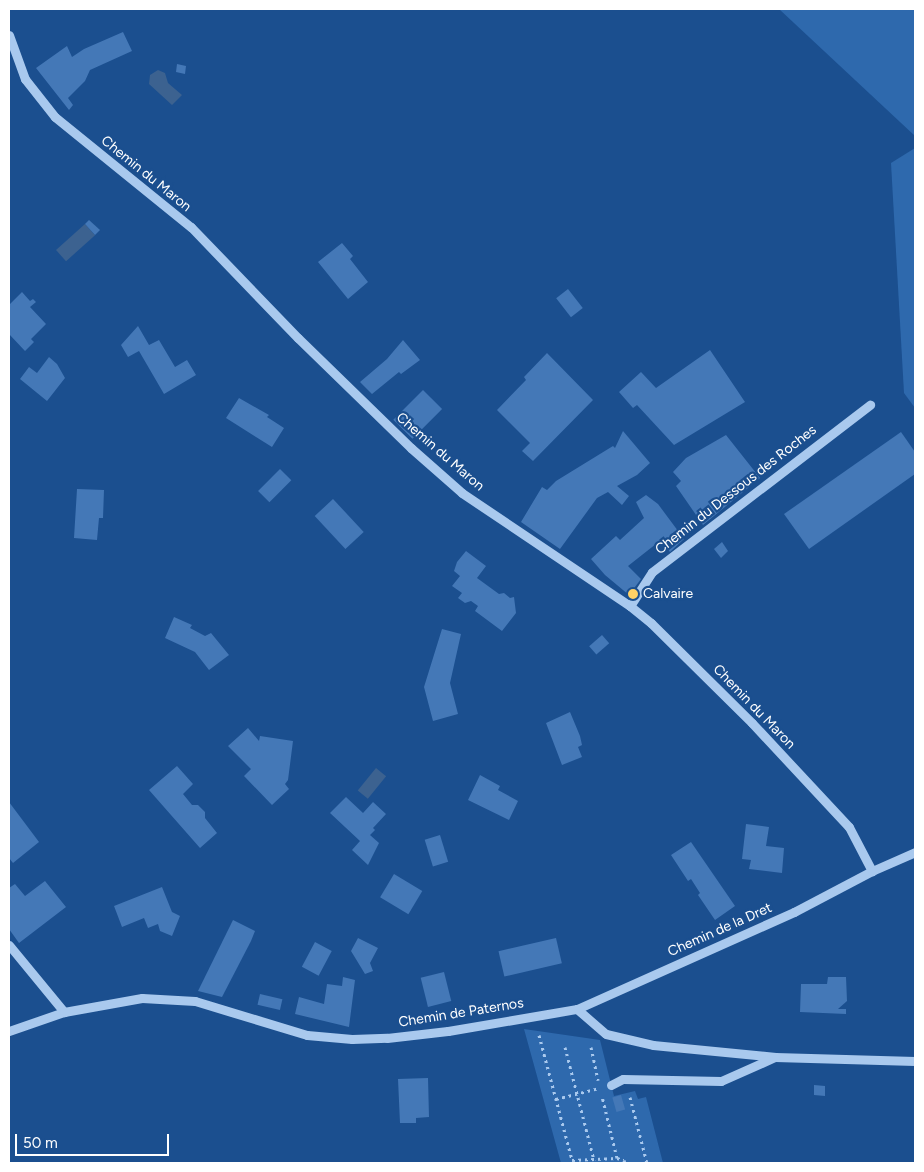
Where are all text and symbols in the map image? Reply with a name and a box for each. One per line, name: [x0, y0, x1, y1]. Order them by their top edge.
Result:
street label: Chemin du Maron: [98, 133, 194, 215]
street label: Chemin du Maron: [393, 409, 487, 495]
street label: Chemin du Dessous des Roches: [652, 422, 820, 558]
place label: Calvaire: [643, 586, 693, 602]
marker: Calvaire: [627, 588, 639, 600]
street label: Chemin du Maron: [709, 661, 799, 753]
street label: Chemin de la Dret: [665, 899, 775, 961]
street label: Chemin de Paternos: [397, 995, 525, 1031]
scale bar: [18, 1124, 171, 1156]
text: 50 m: [23, 1134, 58, 1152]

